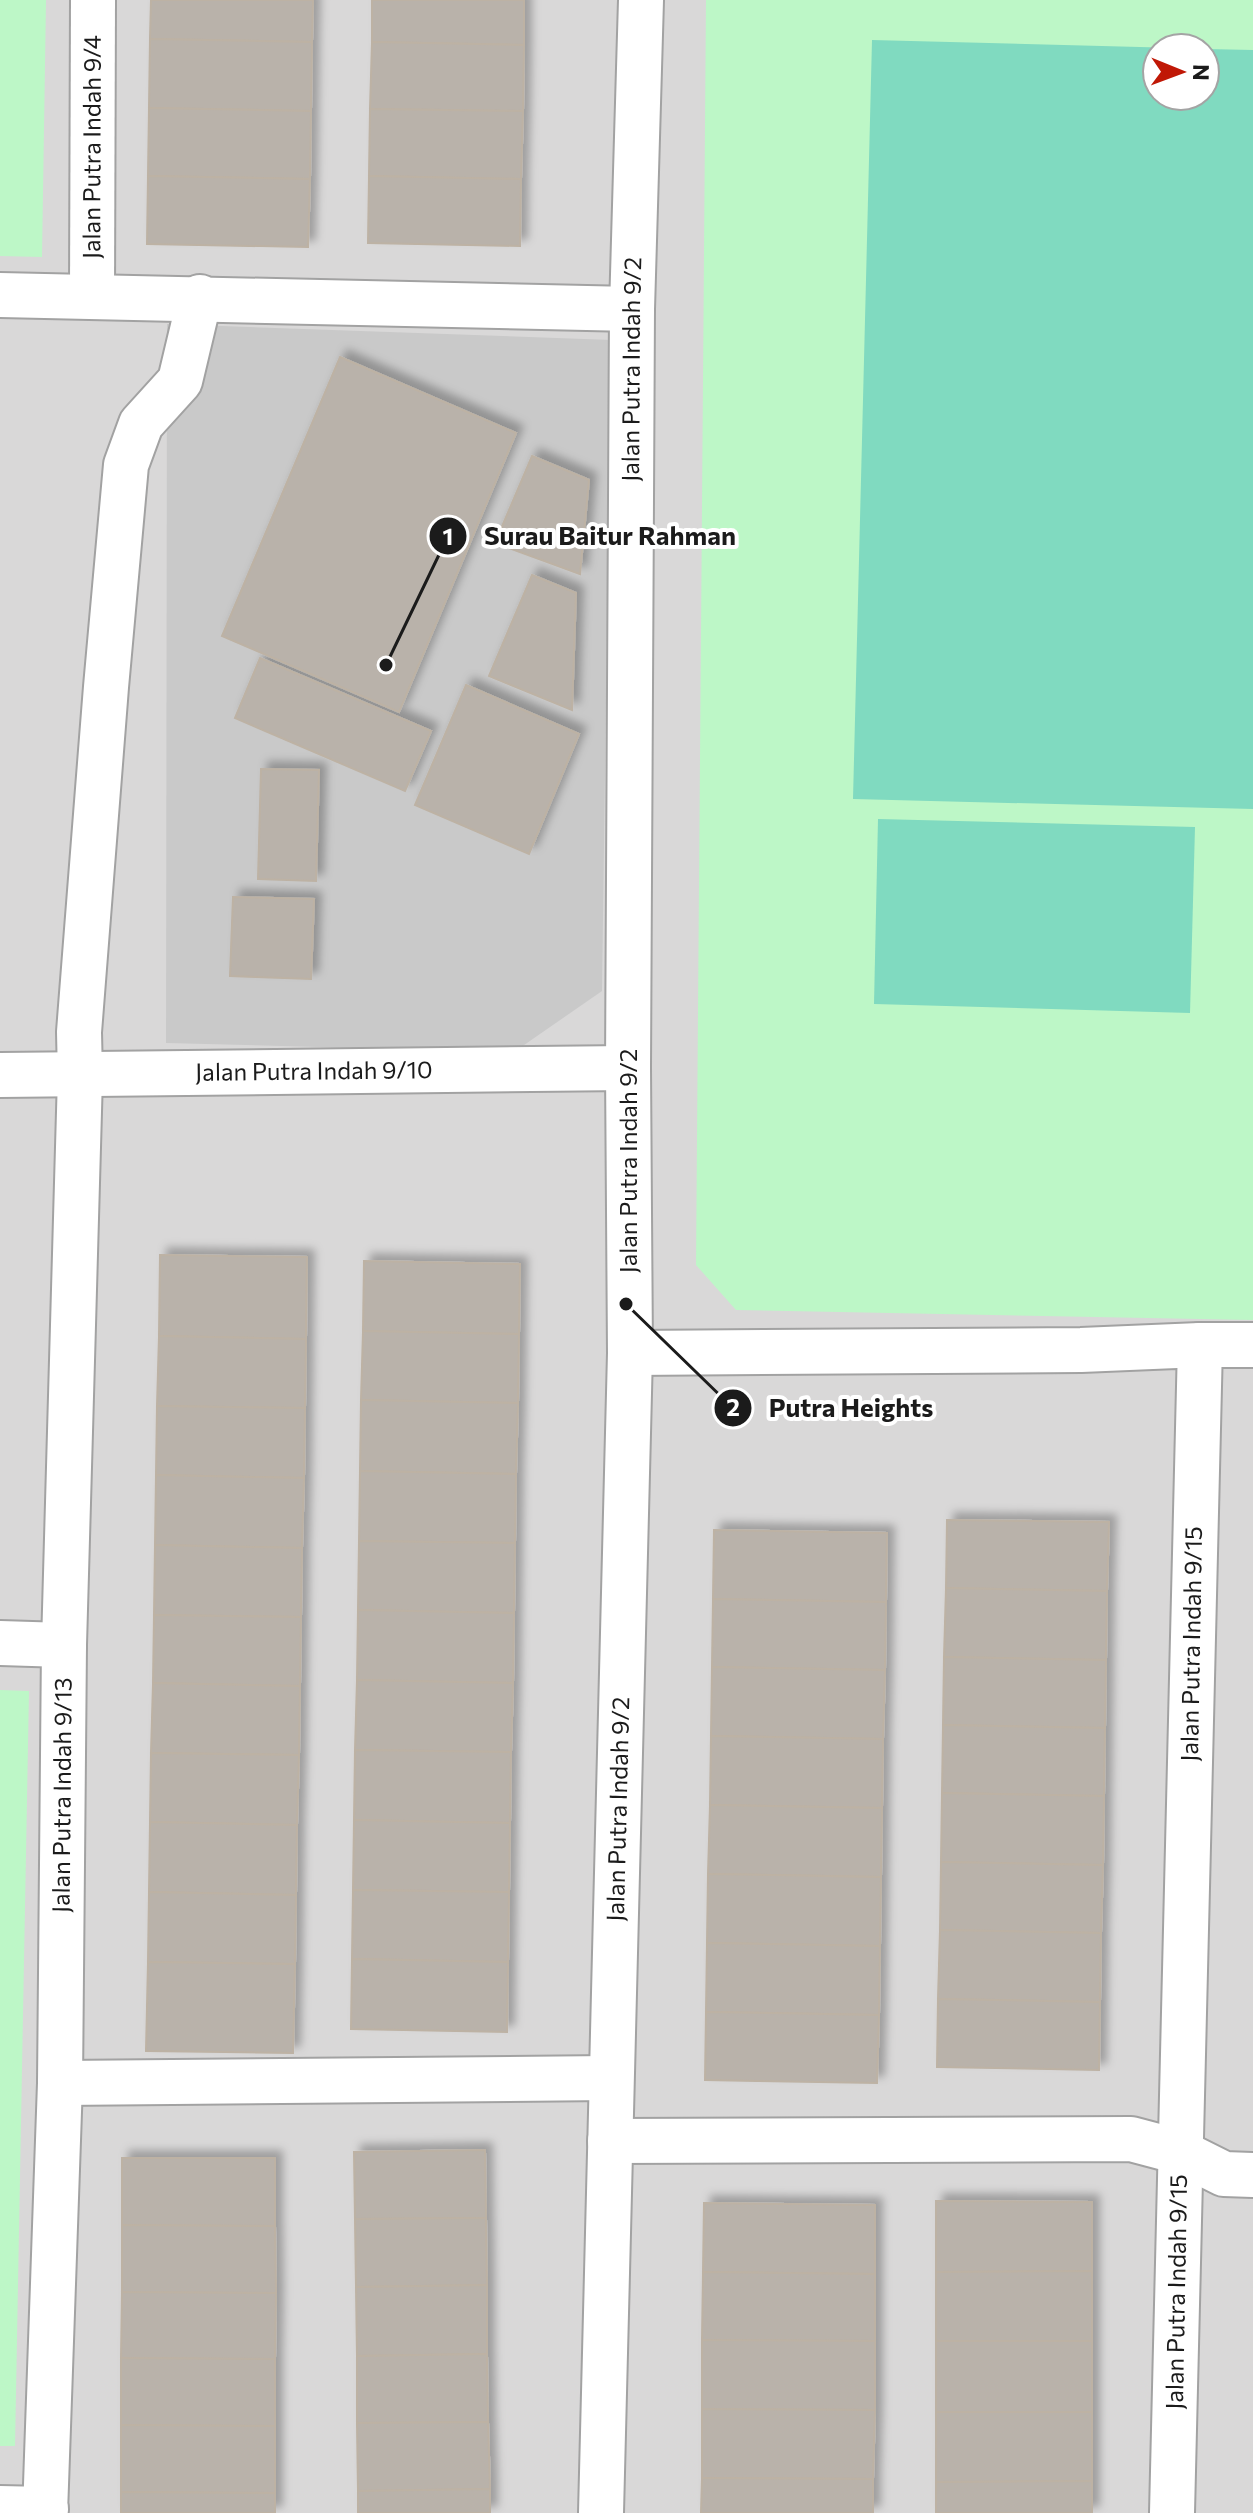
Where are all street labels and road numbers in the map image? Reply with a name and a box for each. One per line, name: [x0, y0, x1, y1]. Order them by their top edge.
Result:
street label: Jalan Putra Indah 9/4: [76, 35, 106, 259]
street label: Jalan Putra Indah 9/2: [615, 257, 647, 482]
street label: Jalan Putra Indah 9/2: [613, 1049, 642, 1273]
street label: Jalan Putra Indah 9/10: [195, 1054, 433, 1086]
street label: Jalan Putra Indah 9/15: [1174, 1526, 1207, 1762]
street label: Jalan Putra Indah 9/13: [46, 1677, 77, 1913]
street label: Jalan Putra Indah 9/2: [600, 1696, 634, 1922]
street label: Jalan Putra Indah 9/15: [1159, 2174, 1192, 2410]

